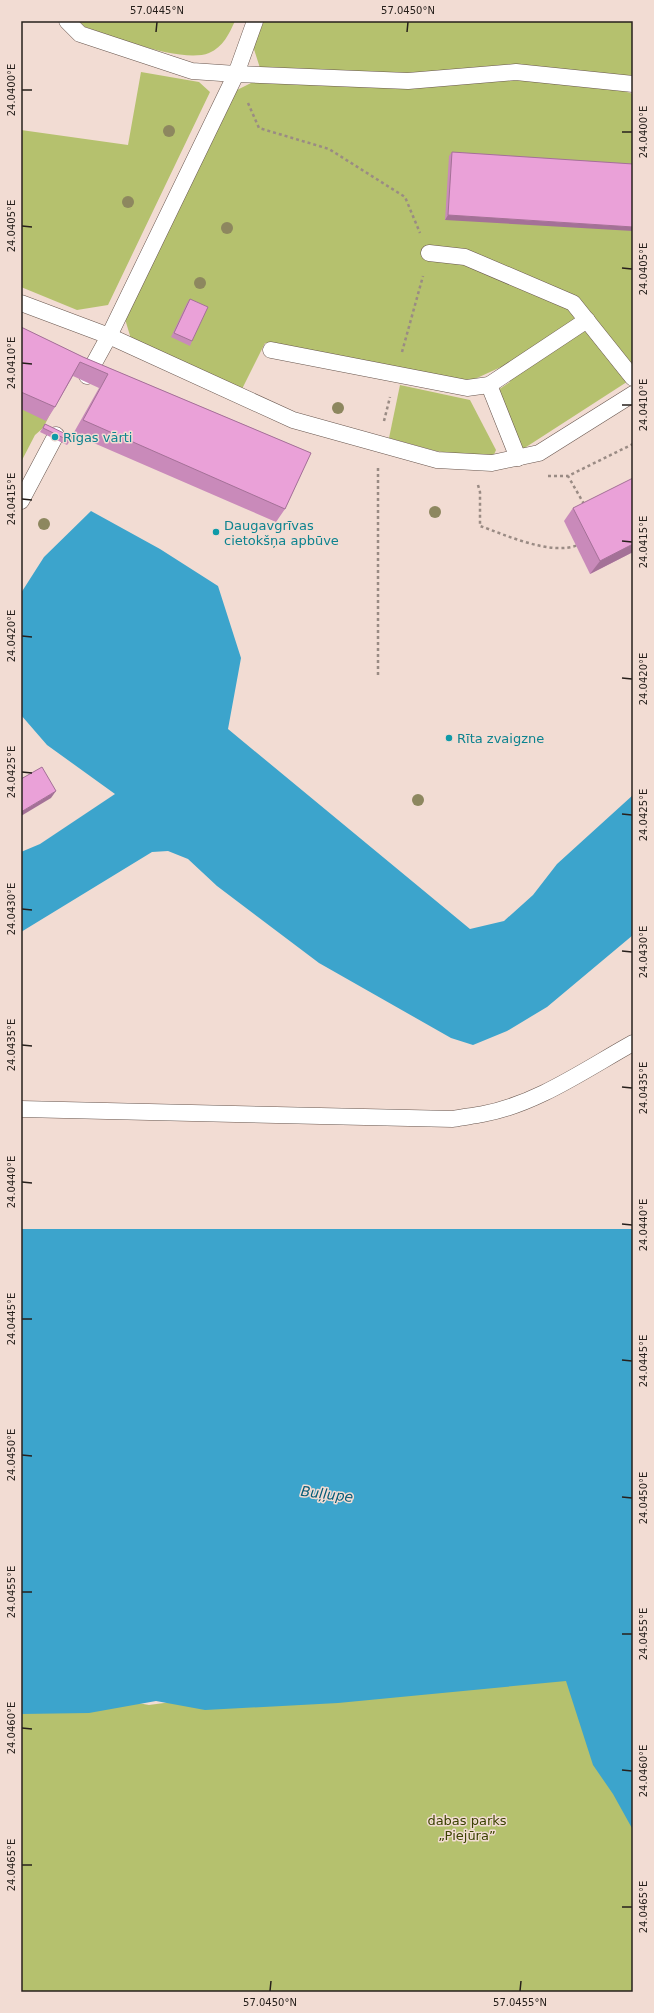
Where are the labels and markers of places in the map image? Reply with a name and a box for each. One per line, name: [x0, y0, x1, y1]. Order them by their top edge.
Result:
place label: Rīgas vārti: [63, 430, 132, 445]
marker: Rīgas vārti: [50, 432, 60, 442]
place label: Daugavgrīvas cietokšņa apbūve: [224, 518, 339, 548]
marker: Daugavgrīvas cietokšņa apbūve: [211, 527, 221, 537]
place label: Rīta zvaigzne: [457, 731, 544, 746]
marker: Rīta zvaigzne: [444, 733, 454, 743]

